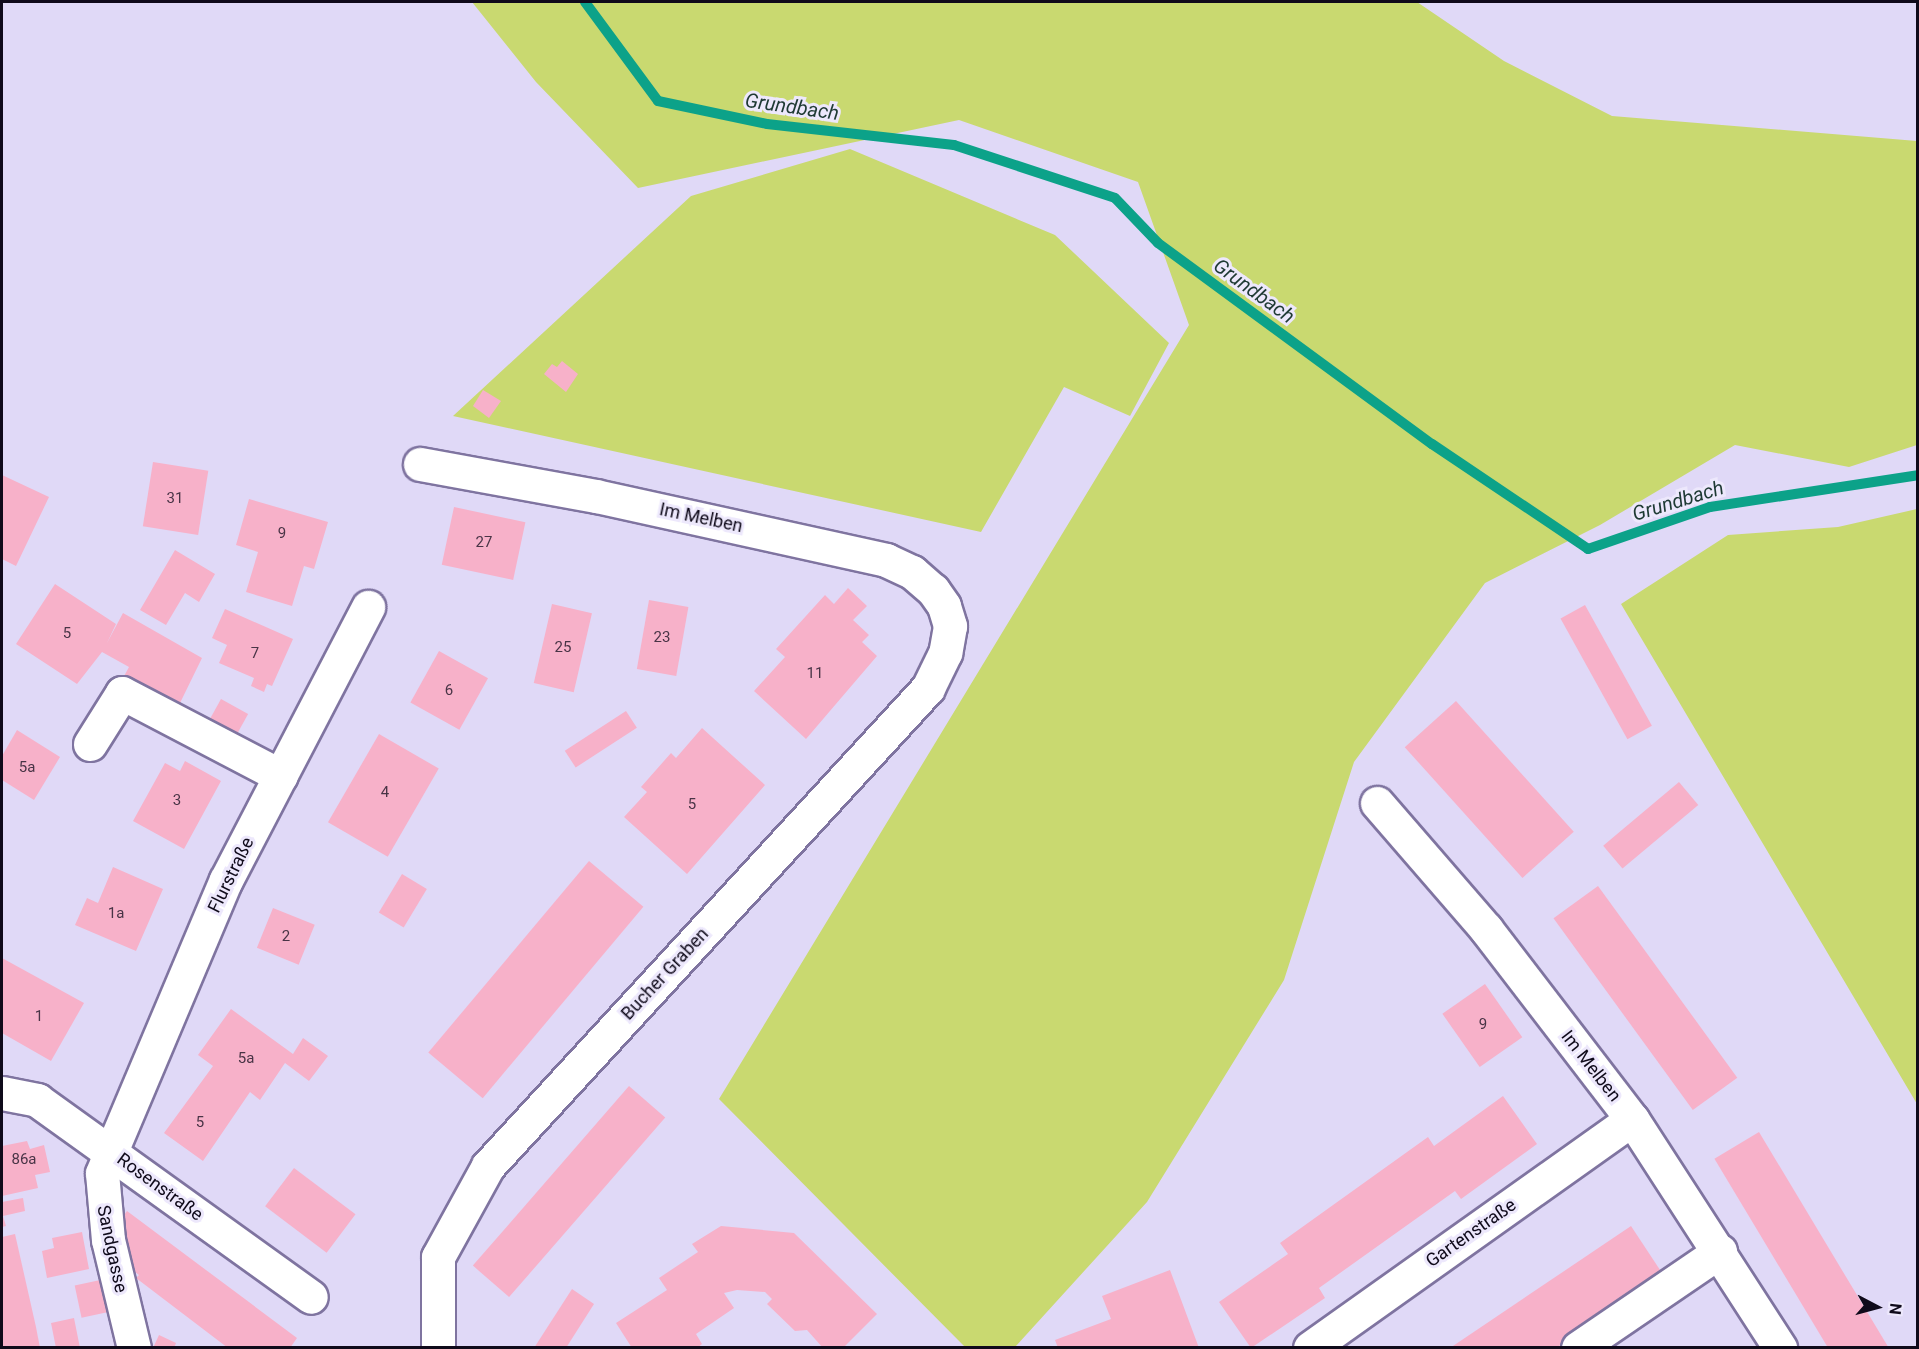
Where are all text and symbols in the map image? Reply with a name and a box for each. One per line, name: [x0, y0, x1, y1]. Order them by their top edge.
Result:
water label: Grundbach: [744, 89, 840, 125]
water label: Grundbach: [1209, 254, 1299, 328]
water label: Grundbach: [1629, 476, 1727, 526]
house number: 31: [167, 490, 183, 508]
street label: Im Melben: [657, 499, 745, 537]
house number: 9: [278, 525, 286, 543]
house number: 27: [476, 534, 492, 552]
house number: 5: [63, 625, 71, 643]
house number: 23: [654, 629, 670, 647]
house number: 25: [555, 639, 571, 657]
house number: 7: [251, 645, 259, 663]
house number: 11: [807, 665, 823, 683]
house number: 6: [445, 682, 453, 700]
house number: 5a: [19, 759, 35, 777]
house number: 4: [381, 784, 389, 802]
house number: 3: [173, 792, 181, 810]
house number: 5: [688, 796, 696, 814]
street label: Flurstraße: [203, 834, 259, 916]
house number: 1a: [108, 905, 124, 923]
street label: Bucher Graben: [617, 923, 713, 1025]
house number: 2: [282, 928, 290, 946]
house number: 1: [35, 1008, 43, 1026]
house number: 9: [1479, 1016, 1487, 1034]
street label: Im Melben: [1557, 1026, 1625, 1106]
house number: 5a: [238, 1050, 254, 1068]
house number: 5: [196, 1114, 204, 1132]
street label: Rosenstraße: [113, 1149, 207, 1225]
house number: 86a: [11, 1151, 37, 1169]
street label: Gartenstraße: [1422, 1194, 1520, 1272]
street label: Sandgasse: [92, 1203, 132, 1295]
north arrow: [1847, 1277, 1907, 1337]
text: N: [1885, 1302, 1905, 1316]

